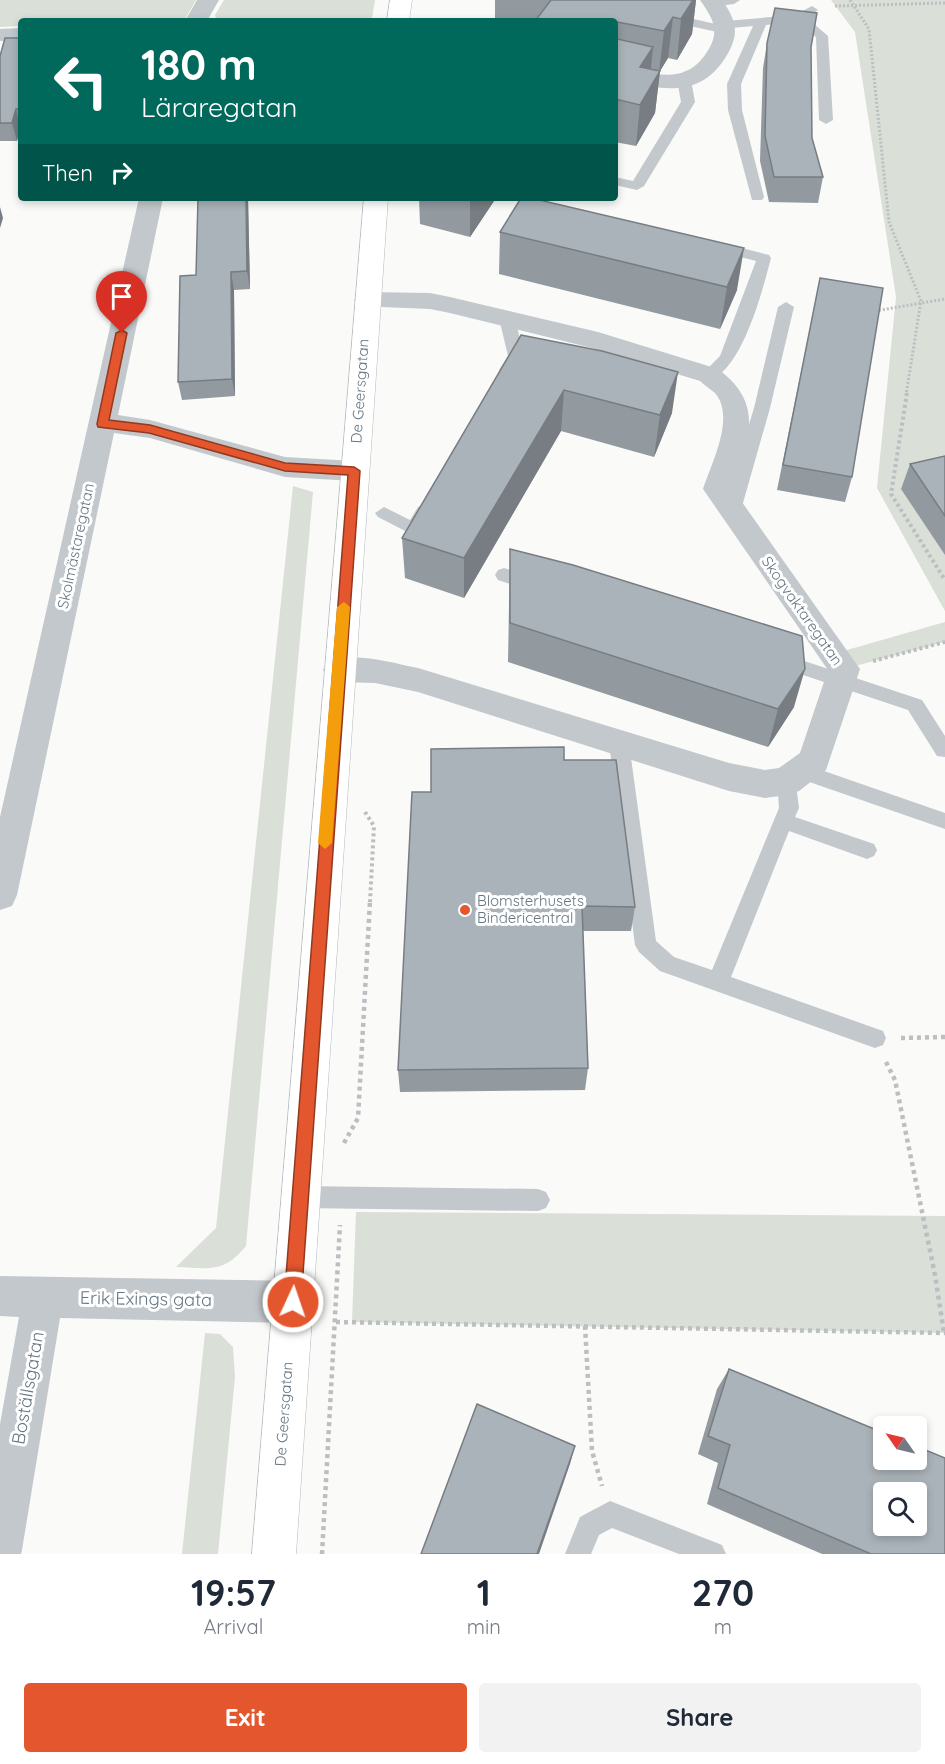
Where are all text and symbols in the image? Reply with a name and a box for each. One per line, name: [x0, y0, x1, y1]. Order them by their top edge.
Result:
text: 180 m: [141, 38, 257, 91]
icon: left: [42, 42, 120, 120]
text: Läraregatan: [141, 90, 297, 124]
icon: right: [105, 156, 138, 189]
text: Then: [42, 159, 93, 187]
pin: [96, 271, 147, 333]
icon: arrive: [105, 280, 138, 313]
street label: De Geersgatan: [346, 338, 373, 444]
street label: Skolmästaregatan: [53, 481, 98, 610]
street label: Skogvaktaregatan: [758, 553, 847, 669]
place label: Blomsterhusets Bindericentral: [477, 891, 584, 927]
marker: Blomsterhusets Bindericentral: [458, 903, 472, 917]
position arrow: [261, 1270, 325, 1334]
street label: Erik Exings gata: [80, 1286, 212, 1311]
street label: Boställsgatan: [6, 1330, 49, 1446]
street label: De Geersgatan: [270, 1361, 297, 1467]
north arrow: [873, 1416, 927, 1470]
map controls: [873, 1416, 927, 1536]
button: search: [873, 1482, 927, 1536]
text: 19:57: [191, 1570, 276, 1615]
text: 1: [477, 1570, 491, 1615]
text: 270: [692, 1570, 754, 1615]
text: Arrival: [203, 1614, 263, 1639]
text: min: [467, 1614, 501, 1639]
text: m: [714, 1614, 732, 1639]
button: Exit: [24, 1683, 467, 1752]
button: Share: [479, 1683, 921, 1752]

